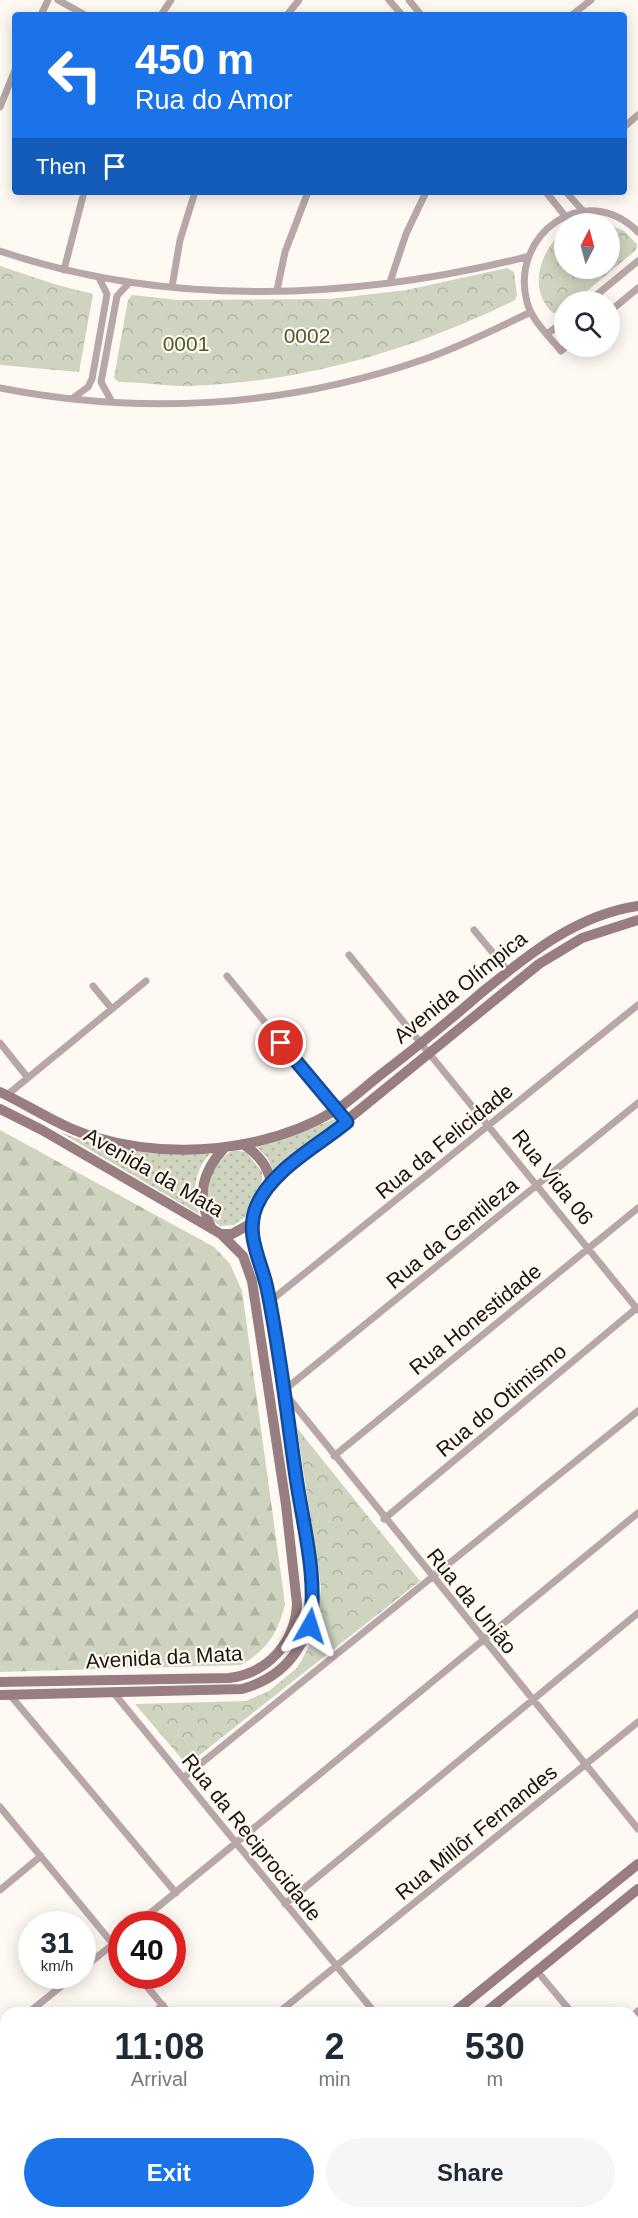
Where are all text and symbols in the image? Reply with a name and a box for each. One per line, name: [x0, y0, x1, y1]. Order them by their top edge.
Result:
icon: left: [36, 36, 114, 114]
text: 450 m: [135, 36, 254, 83]
text: Rua do Amor: [135, 85, 293, 115]
icon: arrive: [98, 150, 131, 183]
text: Then: [36, 154, 86, 179]
north arrow: [554, 213, 620, 279]
map controls: [554, 213, 620, 357]
button: search: [554, 291, 620, 357]
park label: 0002: [284, 324, 330, 347]
park label: 0001: [163, 332, 209, 355]
street label: Avenida Olímpica: [389, 926, 531, 1048]
pin: [255, 1017, 306, 1068]
icon: arrive: [264, 1026, 297, 1059]
street label: Rua da Felicidade: [371, 1079, 517, 1203]
street label: Avenida da Mata: [80, 1123, 228, 1221]
street label: Rua Vida 06: [508, 1125, 598, 1229]
street label: Rua da Gentileza: [382, 1173, 523, 1293]
street label: Rua Honestidade: [405, 1259, 545, 1379]
street label: Rua do Otimismo: [431, 1339, 571, 1461]
street label: Rua da União: [423, 1544, 521, 1658]
position arrow: [278, 1594, 342, 1658]
street label: Avenida da Mata: [85, 1641, 243, 1673]
street label: Rua da Reciprocidade: [178, 1749, 326, 1925]
street label: Rua Millôr Fernandes: [391, 1760, 561, 1904]
speed limit sign: 40: [108, 1911, 186, 1989]
text: 31: [40, 1926, 74, 1959]
text: km/h: [41, 1957, 73, 1974]
text: 11:08: [114, 2026, 204, 2067]
text: 2: [324, 2026, 345, 2067]
text: 530: [465, 2026, 525, 2067]
text: Arrival: [131, 2068, 188, 2090]
text: min: [318, 2068, 351, 2090]
text: m: [486, 2068, 503, 2090]
button: Exit: [24, 2138, 314, 2207]
button: Share: [326, 2138, 615, 2207]

